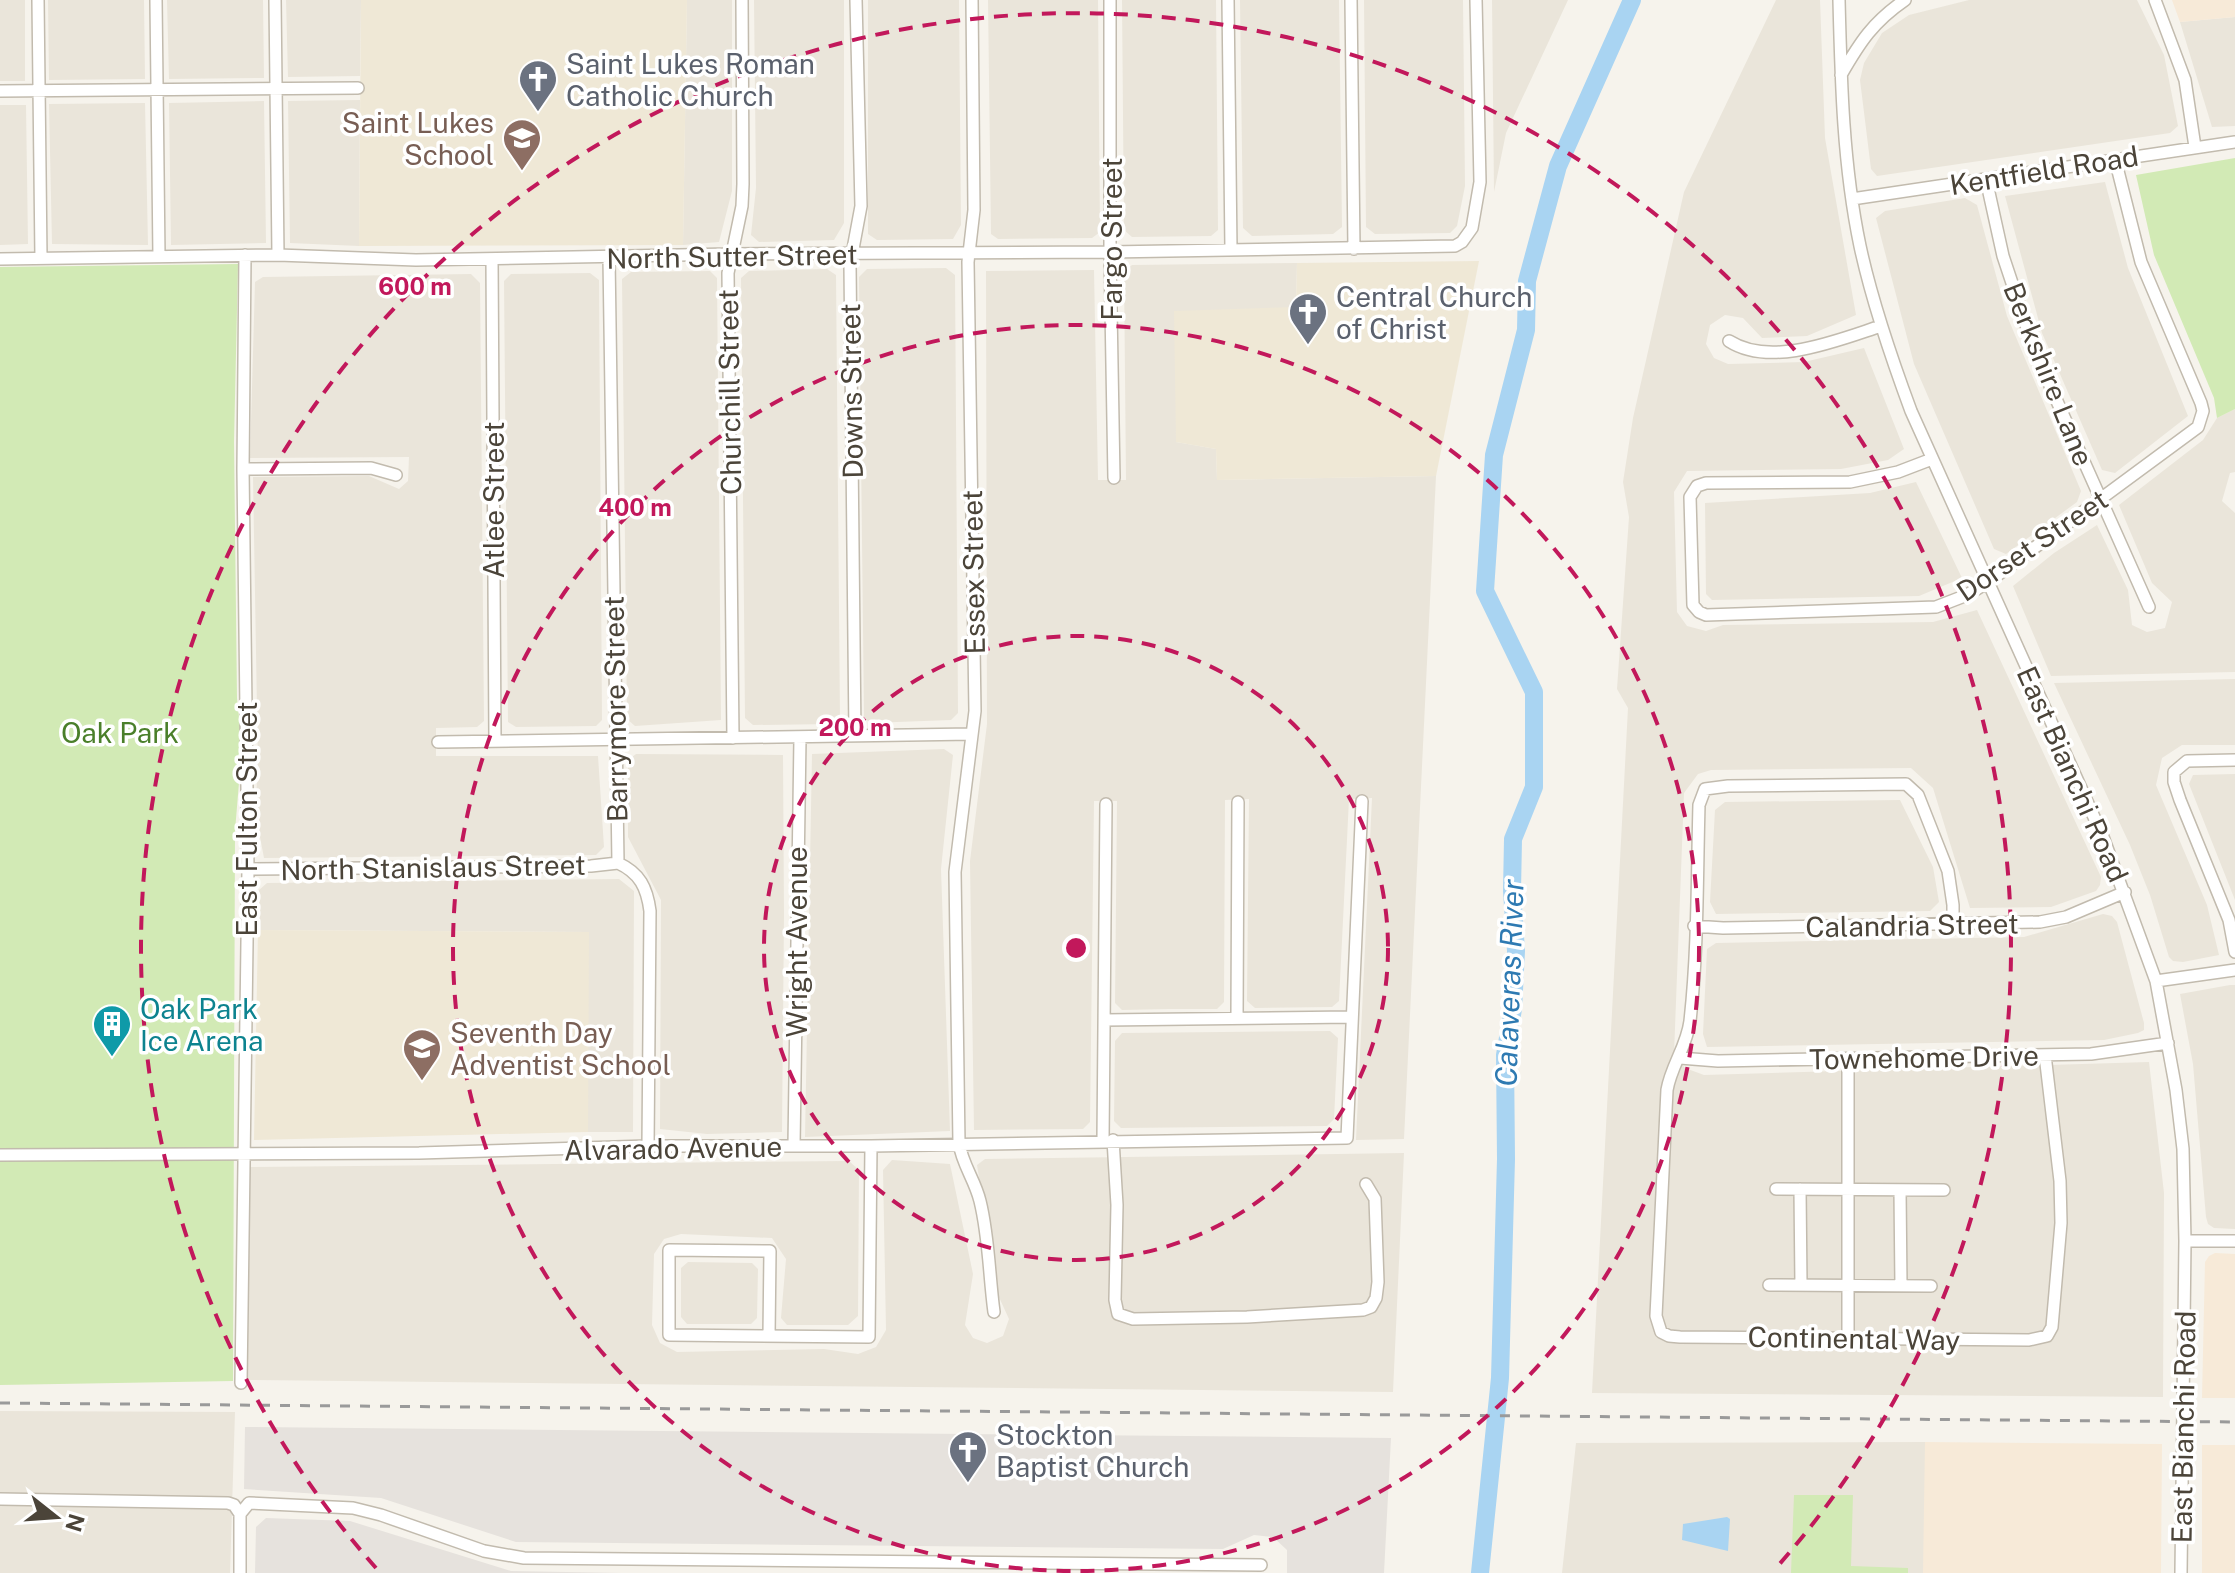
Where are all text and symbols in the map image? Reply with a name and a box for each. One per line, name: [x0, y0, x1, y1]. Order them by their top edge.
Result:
place label: Saint Lukes Roman Catholic Church: [566, 47, 815, 112]
church icon: Saint Lukes Roman Catholic Church: [517, 58, 559, 113]
place label: Saint Lukes School: [342, 106, 494, 171]
school or university icon: Saint Lukes School: [501, 117, 543, 172]
street label: Kentfield Road: [1947, 139, 2141, 201]
street label: Fargo Street: [1095, 157, 1128, 321]
street label: North Sutter Street: [606, 237, 858, 275]
text: 600 m: [378, 272, 452, 300]
street label: Berkshire Lane: [1997, 277, 2101, 471]
place label: Central Church of Christ: [1336, 280, 1533, 345]
street label: Churchill Street: [711, 289, 747, 495]
church icon: Central Church of Christ: [1287, 291, 1329, 346]
street label: Downs Street: [833, 303, 869, 479]
street label: Atlee Street: [477, 421, 510, 579]
street label: Dorset Street: [1950, 482, 2114, 608]
street label: Essex Street: [955, 489, 991, 655]
text: 400 m: [598, 493, 672, 521]
street label: Barrymore Street: [597, 595, 633, 823]
street label: East Bianchi Road: [2011, 661, 2135, 887]
street label: East Fulton Street: [230, 701, 263, 937]
text: 200 m: [818, 713, 892, 741]
park label: Oak Park: [61, 716, 179, 749]
street label: Wright Avenue: [780, 846, 813, 1038]
street label: North Stanislaus Street: [280, 848, 586, 886]
water label: Calaveras River: [1487, 878, 1531, 1087]
street label: Calandria Street: [1805, 907, 2019, 943]
centre of rings: [1062, 934, 1090, 962]
place label: Oak Park Ice Arena: [140, 992, 263, 1057]
building icon: Oak Park Ice Arena: [91, 1003, 133, 1058]
place label: Seventh Day Adventist School: [450, 1016, 671, 1081]
school or university icon: Seventh Day Adventist School: [401, 1027, 443, 1082]
street label: Townehome Drive: [1809, 1038, 2039, 1076]
street label: Alvarado Avenue: [564, 1130, 782, 1166]
street label: East Bianchi Road: [2164, 1310, 2202, 1544]
street label: Continental Way: [1747, 1320, 1961, 1356]
place label: Stockton Baptist Church: [996, 1418, 1189, 1483]
church icon: Stockton Baptist Church: [947, 1429, 989, 1484]
north arrow: [16, 1477, 96, 1557]
text: N: [60, 1511, 90, 1535]

